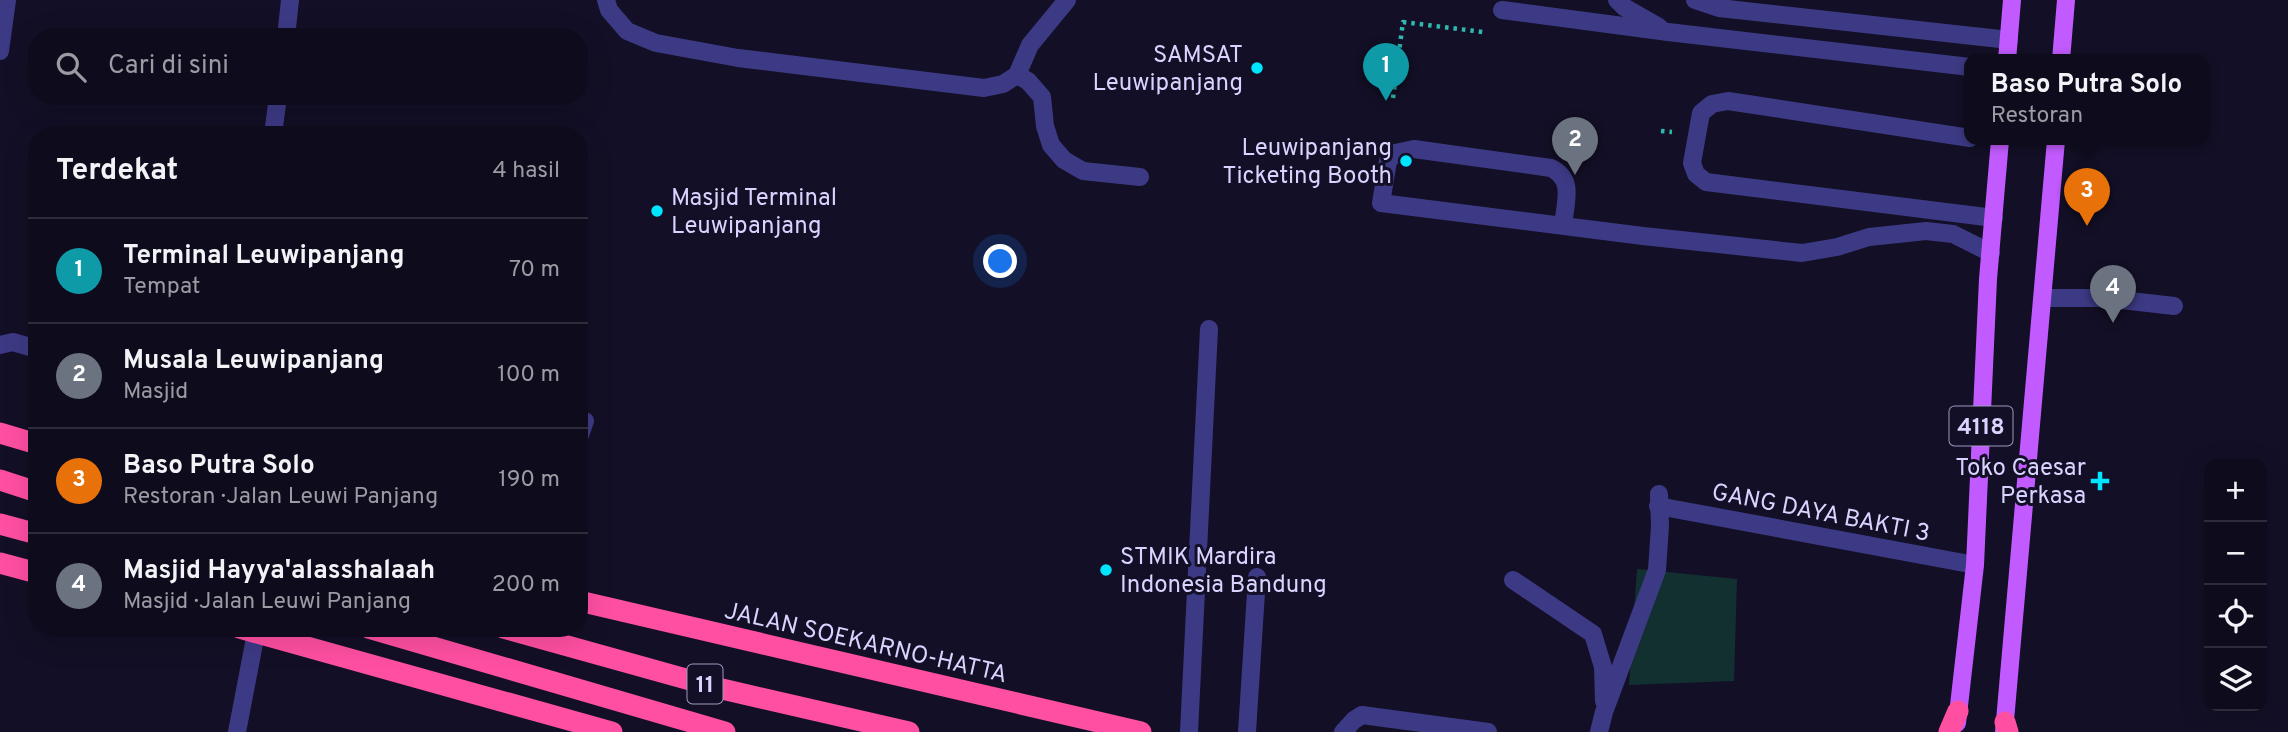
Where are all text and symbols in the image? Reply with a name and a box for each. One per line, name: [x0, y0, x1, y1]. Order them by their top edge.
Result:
search box: [28, 28, 588, 105]
place label: SAMSAT Leuwipanjang: [1092, 41, 1243, 99]
pin: 1: [1363, 43, 1409, 101]
icon: search: [52, 48, 90, 86]
text: Cari di sini: [108, 50, 229, 83]
popup: [1964, 54, 2209, 145]
marker: SAMSAT Leuwipanjang: [1249, 60, 1265, 76]
text: Baso Putra Solo: [1991, 69, 2182, 102]
text: Restoran: [1991, 102, 2083, 131]
pin: 2: [1552, 117, 1598, 175]
place label: Leuwipanjang Ticketing Booth: [1223, 134, 1392, 192]
text: Terdekat: [56, 153, 178, 190]
marker: Leuwipanjang Ticketing Booth: [1398, 153, 1414, 169]
text: 4 hasil: [492, 157, 560, 186]
pin: 3: [2064, 168, 2110, 226]
place label: Masjid Terminal Leuwipanjang: [671, 184, 837, 242]
marker: Masjid Terminal Leuwipanjang: [649, 203, 665, 219]
text: Terminal Leuwipanjang: [123, 240, 405, 273]
your location: [983, 244, 1017, 278]
text: 1: [74, 256, 84, 285]
text: 70 m: [509, 256, 560, 285]
pin: 4: [2090, 265, 2136, 323]
text: Tempat: [123, 273, 201, 302]
text: Musala Leuwipanjang: [123, 345, 384, 378]
text: 2: [72, 361, 86, 390]
text: 100 m: [497, 361, 560, 390]
text: Masjid: [123, 378, 188, 407]
road number: 4118: [1950, 406, 2012, 446]
text: Baso Putra Solo: [123, 450, 315, 483]
place label: Toko Caesar Perkasa: [1955, 454, 2086, 512]
map controls: [2204, 459, 2267, 711]
button: +: [2204, 459, 2267, 522]
text: 3: [72, 466, 86, 495]
text: 190 m: [498, 466, 560, 495]
marker: Toko Caesar Perkasa: [2092, 473, 2108, 489]
street label: GANG DAYA BAKTI 3: [1709, 478, 1932, 550]
text: Restoran · Jalan Leuwi Panjang: [123, 483, 438, 512]
button: −: [2204, 522, 2267, 585]
place label: STMIK Mardira Indonesia Bandung: [1120, 543, 1327, 601]
text: Masjid Hayya'alasshalaah: [123, 555, 435, 588]
marker: STMIK Mardira Indonesia Bandung: [1098, 562, 1114, 578]
text: 4: [72, 571, 86, 600]
text: 200 m: [492, 571, 560, 600]
button: locate: [2204, 585, 2267, 648]
text: Masjid · Jalan Leuwi Panjang: [123, 588, 411, 617]
street label: JALAN SOEKARNO-HATTA: [721, 597, 1010, 691]
button: layers: [2204, 648, 2267, 711]
road number: 11: [688, 664, 722, 704]

